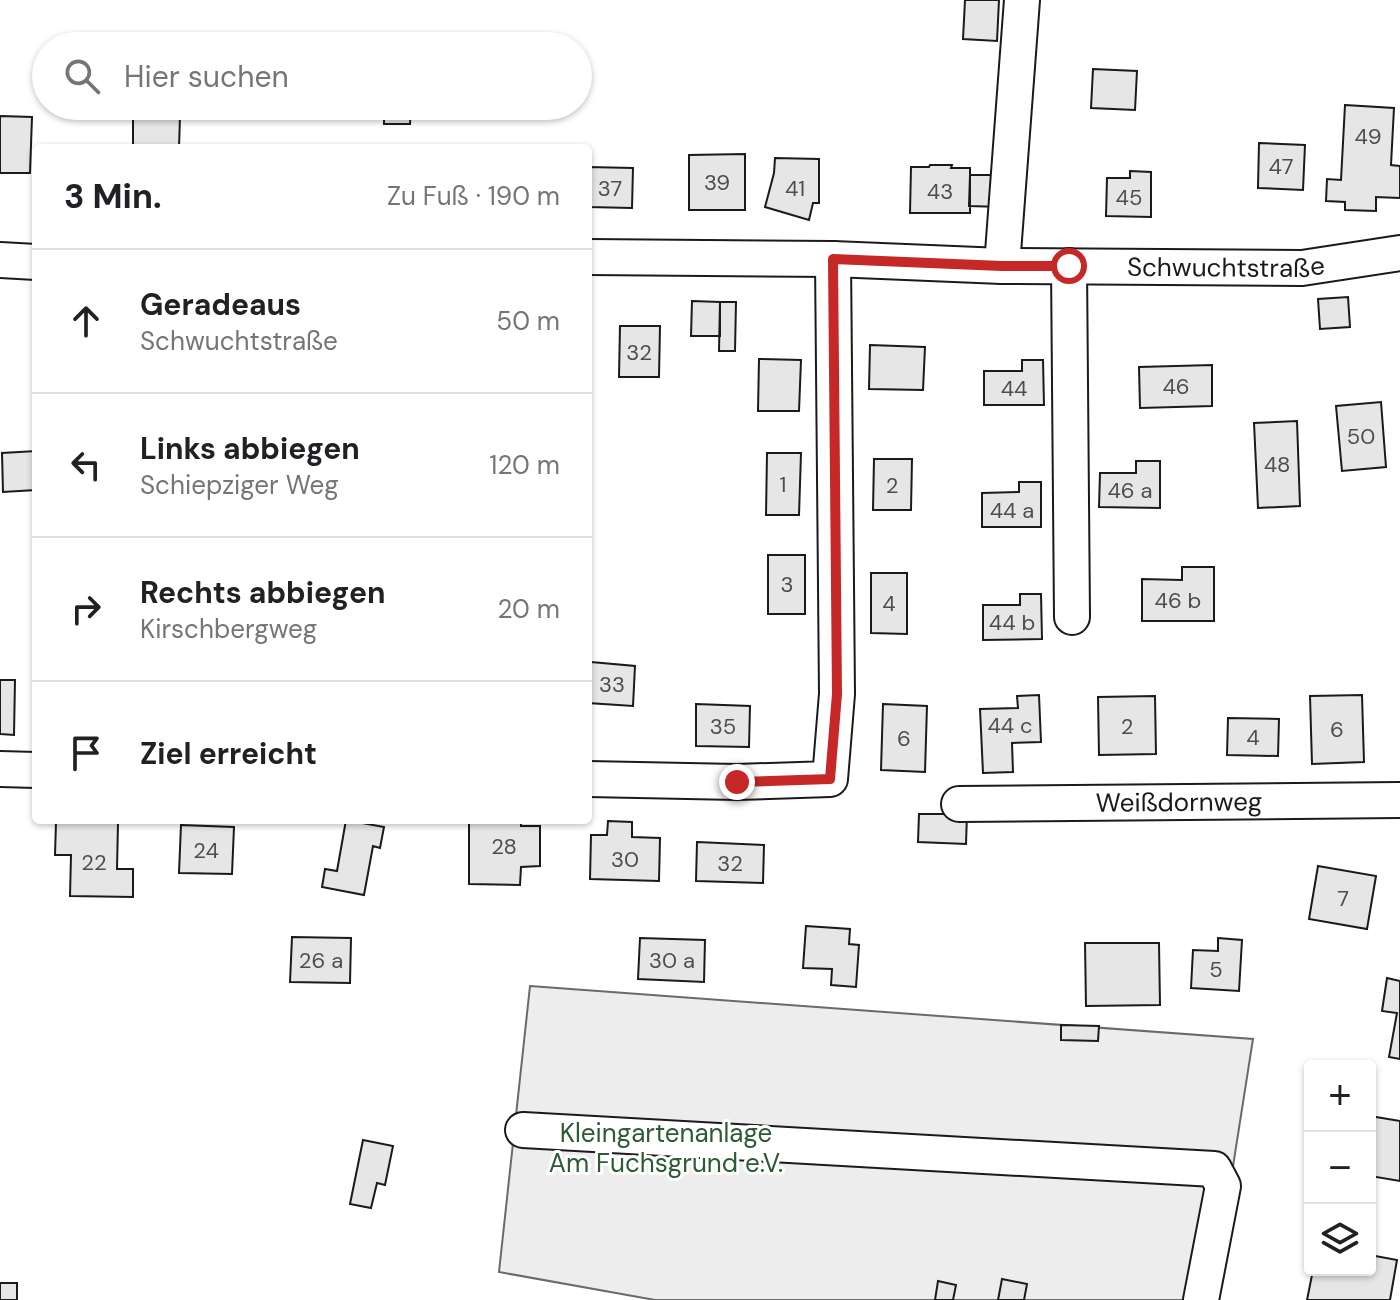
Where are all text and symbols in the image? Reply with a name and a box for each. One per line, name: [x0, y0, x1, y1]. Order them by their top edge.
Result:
search box: [32, 32, 592, 120]
icon: search: [60, 54, 104, 98]
text: Hier suchen: [124, 57, 289, 96]
house number: 49: [1354, 122, 1382, 151]
house number: 47: [1268, 152, 1294, 181]
house number: 39: [704, 168, 730, 197]
text: 3 Min.: [64, 174, 161, 219]
house number: 37: [598, 174, 622, 203]
house number: 41: [785, 174, 805, 203]
house number: 43: [927, 177, 953, 206]
text: Zu Fuß · 190 m: [387, 179, 560, 213]
house number: 45: [1116, 183, 1142, 212]
route start: [1051, 248, 1087, 284]
street label: Schwuchtstraße: [1127, 248, 1327, 285]
text: Geradeaus: [140, 285, 301, 324]
icon: ahead: [64, 299, 108, 343]
text: 50 m: [496, 304, 560, 338]
text: Schwuchtstraße: [140, 324, 338, 358]
house number: 32: [626, 338, 652, 367]
house number: 46: [1162, 372, 1190, 401]
house number: 44: [1001, 374, 1027, 403]
house number: 50: [1347, 422, 1375, 451]
text: Links abbiegen: [140, 429, 360, 468]
icon: left: [64, 443, 108, 487]
text: 120 m: [489, 448, 560, 482]
house number: 48: [1264, 450, 1290, 479]
text: Schiepziger Weg: [140, 468, 339, 502]
house number: 1: [780, 470, 786, 499]
house number: 2: [886, 471, 898, 500]
house number: 46 a: [1108, 476, 1153, 505]
house number: 44 a: [990, 496, 1034, 525]
house number: 3: [780, 570, 794, 599]
text: Rechts abbiegen: [140, 573, 385, 612]
house number: 46 b: [1155, 586, 1201, 615]
icon: right: [64, 587, 108, 631]
house number: 4: [882, 589, 896, 618]
text: 20 m: [497, 592, 560, 626]
house number: 44 b: [989, 608, 1035, 637]
text: Kirschbergweg: [140, 612, 317, 646]
house number: 33: [599, 670, 625, 699]
house number: 44 c: [987, 711, 1033, 740]
house number: 35: [710, 712, 736, 741]
house number: 2: [1121, 712, 1133, 741]
house number: 6: [1330, 715, 1344, 744]
house number: 4: [1246, 723, 1260, 752]
house number: 6: [897, 724, 911, 753]
icon: arrive: [64, 731, 108, 775]
text: Ziel erreicht: [140, 734, 317, 773]
route end: [719, 764, 755, 800]
street label: Weißdornweg: [1096, 784, 1262, 820]
house number: 28: [491, 832, 517, 861]
house number: 24: [193, 836, 219, 865]
house number: 30: [611, 845, 639, 874]
house number: 22: [81, 848, 107, 877]
house number: 32: [717, 849, 743, 878]
house number: 7: [1337, 884, 1349, 913]
house number: 26 a: [299, 946, 343, 975]
house number: 30 a: [649, 946, 695, 975]
house number: 5: [1209, 955, 1223, 984]
map controls: [1304, 1060, 1376, 1276]
button: +: [1304, 1060, 1376, 1132]
park label: Kleingartenanlage Am Fuchsgrund e.V.: [549, 1116, 783, 1180]
button: −: [1304, 1132, 1376, 1204]
button: layers: [1304, 1204, 1376, 1276]

